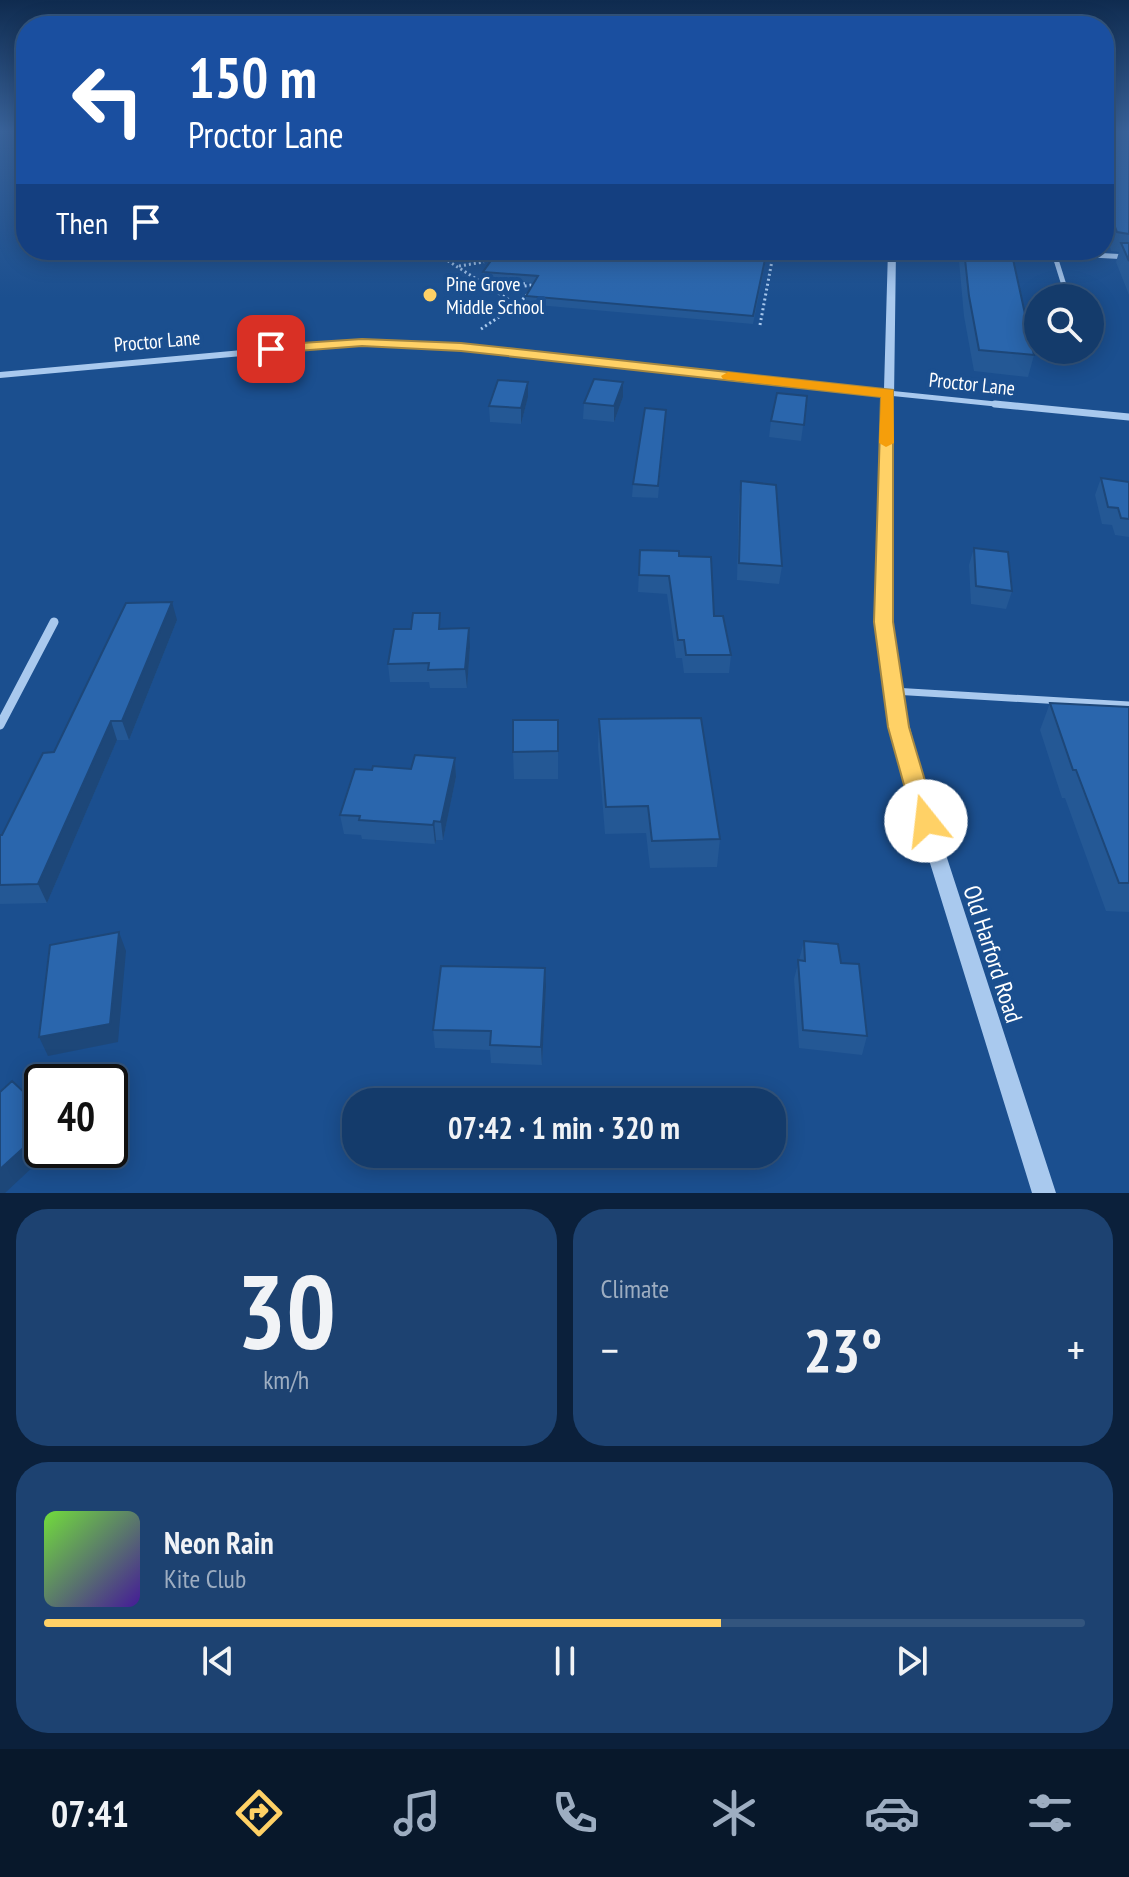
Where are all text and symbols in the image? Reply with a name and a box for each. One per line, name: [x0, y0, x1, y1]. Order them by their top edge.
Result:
text: 150 m: [188, 41, 317, 113]
icon: left: [56, 48, 160, 152]
text: Proctor Lane: [188, 111, 344, 158]
icon: arrive: [124, 200, 168, 244]
text: Then: [56, 203, 108, 242]
place label: Pine Grove Middle School: [446, 271, 544, 320]
map controls: [1024, 284, 1104, 364]
button: search: [1024, 284, 1104, 364]
marker: Pine Grove Middle School: [421, 286, 439, 304]
pin: [237, 315, 305, 383]
street label: Proctor Lane: [113, 324, 201, 358]
icon: arrive: [249, 327, 293, 371]
street label: Proctor Lane: [928, 367, 1016, 401]
position arrow: [884, 779, 968, 863]
street label: Old Harford Road: [956, 881, 1030, 1027]
speed limit sign: 40: [24, 1064, 128, 1168]
text: 07:42 · 1 min · 320 m: [448, 1108, 680, 1147]
text: 30: [237, 1243, 336, 1378]
text: Climate: [601, 1272, 669, 1305]
text: 23°: [803, 1311, 882, 1389]
text: −: [601, 1321, 619, 1378]
text: +: [1067, 1321, 1085, 1378]
text: km/h: [263, 1363, 309, 1396]
text: Neon Rain: [164, 1523, 274, 1562]
text: Kite Club: [164, 1562, 246, 1595]
icon: previous: [196, 1639, 240, 1683]
icon: pause: [543, 1639, 587, 1683]
icon: next: [890, 1639, 934, 1683]
icon: directions: [231, 1785, 287, 1841]
icon: music: [389, 1785, 445, 1841]
icon: phone: [547, 1785, 603, 1841]
icon: climate: [706, 1785, 762, 1841]
icon: car: [864, 1785, 920, 1841]
icon: filters: [1022, 1785, 1078, 1841]
text: 07:41: [51, 1790, 129, 1837]

